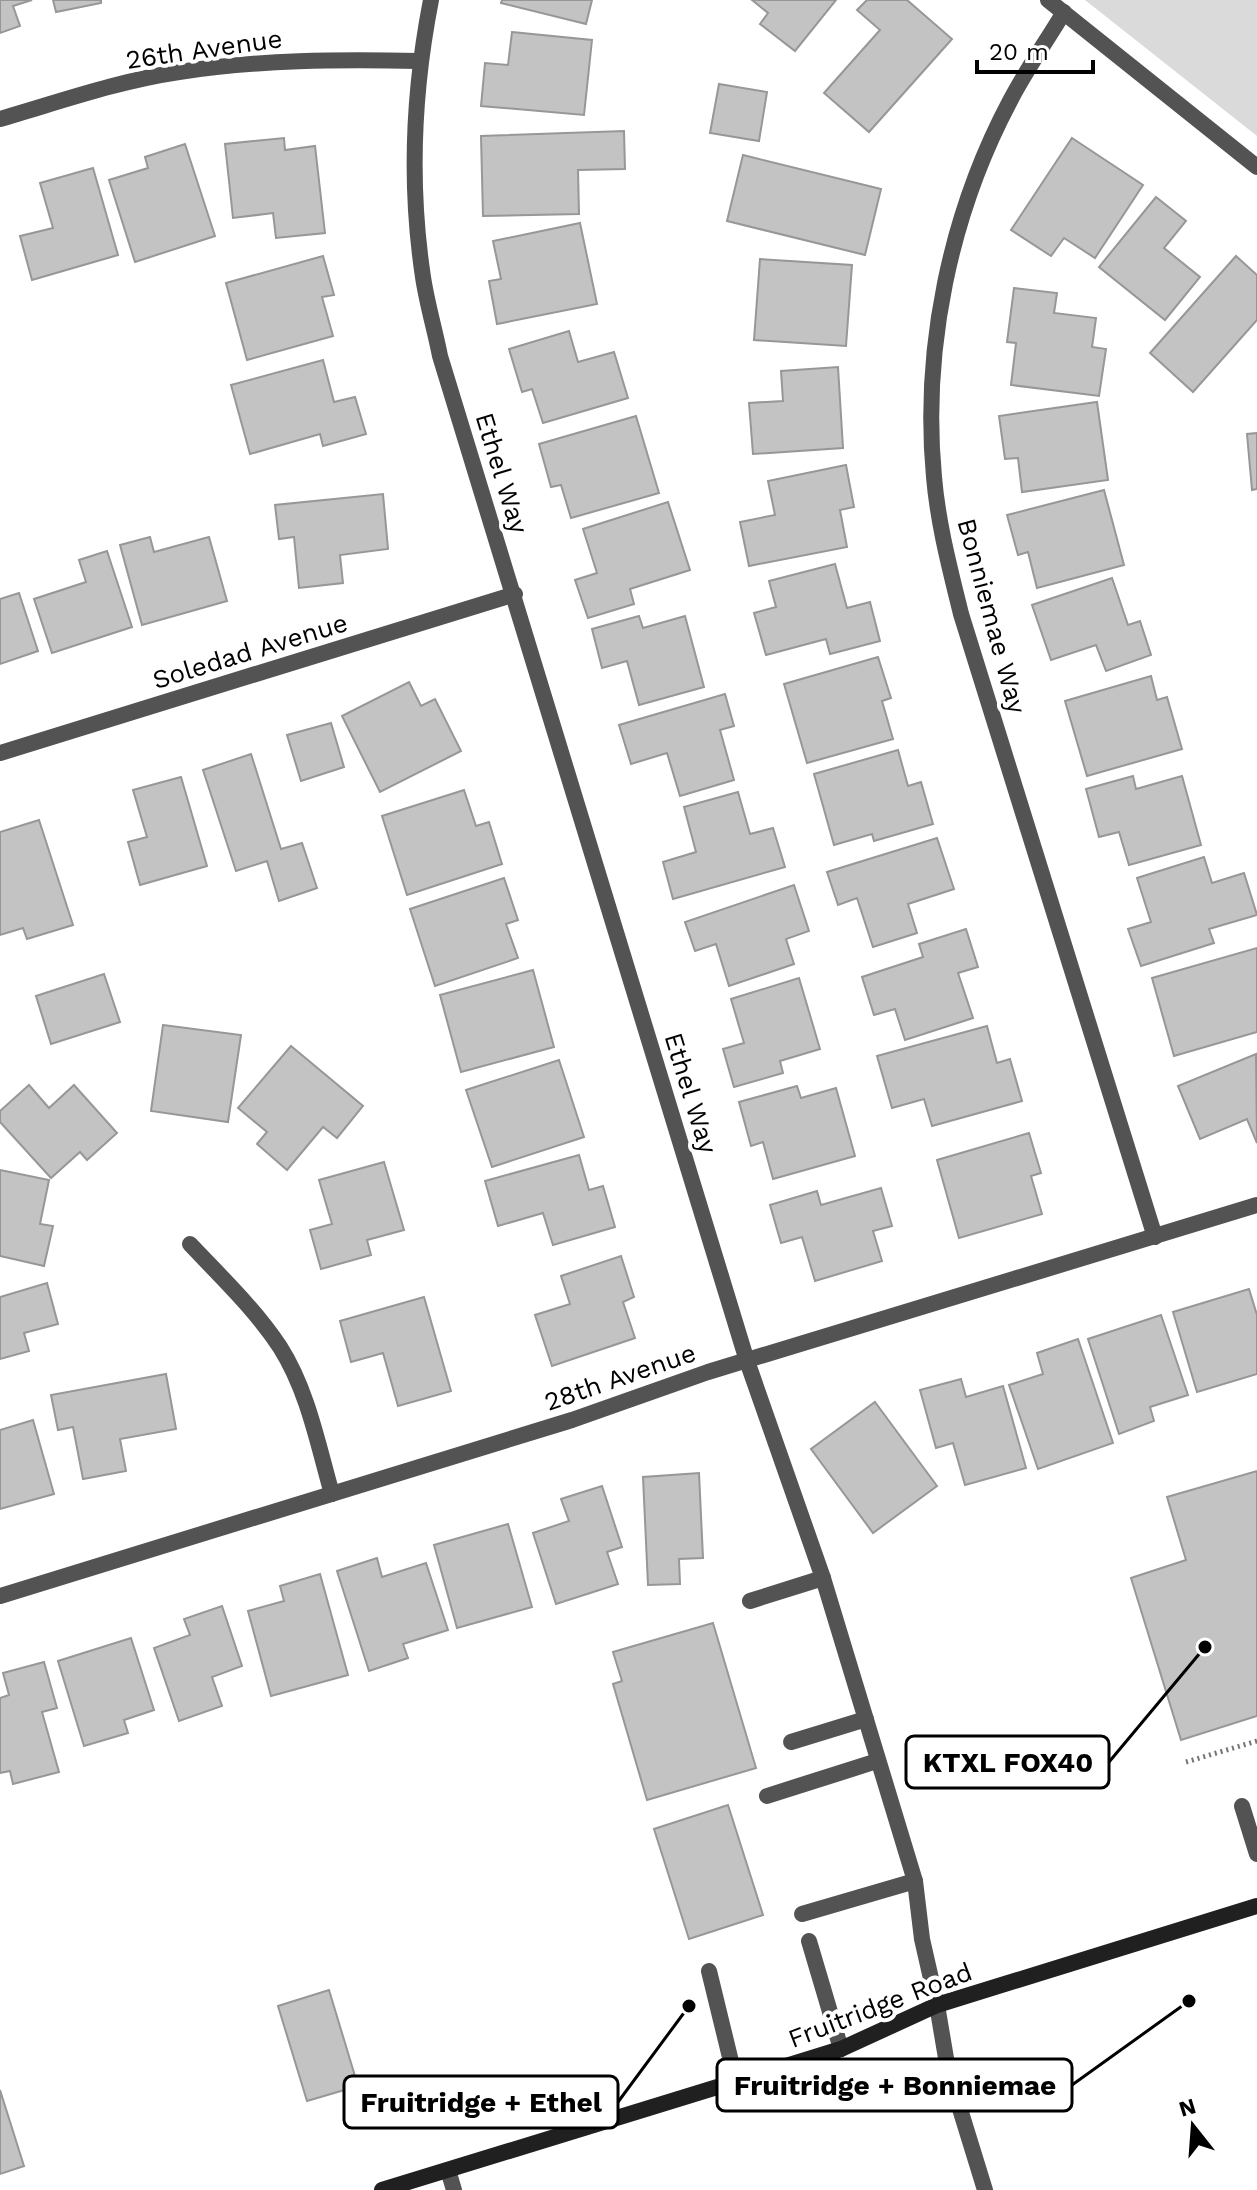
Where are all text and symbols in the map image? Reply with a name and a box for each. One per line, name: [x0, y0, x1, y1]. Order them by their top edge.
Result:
street label: 26th Avenue: [124, 23, 284, 75]
scale bar: [977, 24, 1093, 74]
text: 20 m: [989, 38, 1049, 66]
street label: Ethel Way: [469, 409, 535, 538]
street label: Bonniemae Way: [952, 515, 1033, 717]
street label: Soledad Avenue: [149, 607, 351, 695]
street label: Ethel Way: [658, 1029, 724, 1158]
street label: 28th Avenue: [540, 1337, 700, 1417]
callout: KTXL FOX40: [906, 1736, 1109, 1788]
text: KTXL FOX40: [923, 1746, 1093, 1779]
street label: Fruitridge Road: [784, 1956, 976, 2054]
callout: Fruitridge + Bonniemae: [717, 2059, 1072, 2111]
text: Fruitridge + Bonniemae: [734, 2069, 1056, 2102]
callout: Fruitridge + Ethel: [344, 2076, 618, 2128]
text: Fruitridge + Ethel: [360, 2086, 603, 2119]
north arrow: [1153, 2086, 1233, 2166]
text: N: [1176, 2093, 1199, 2122]

